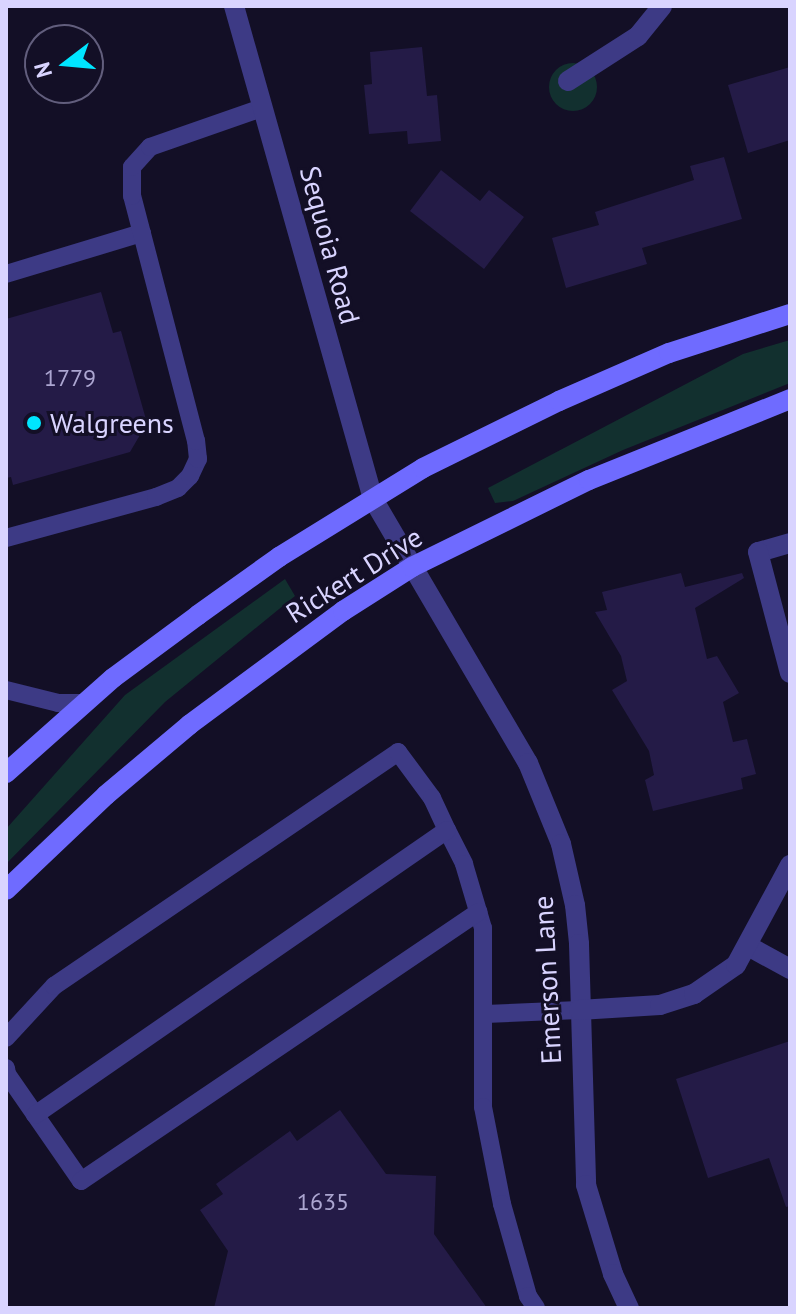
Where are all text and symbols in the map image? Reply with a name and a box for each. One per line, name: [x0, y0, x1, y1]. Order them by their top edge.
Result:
north arrow: [24, 24, 104, 104]
text: N: [27, 59, 58, 81]
street label: Sequoia Road: [293, 162, 367, 328]
house number: 1779: [44, 364, 96, 392]
place label: Walgreens: [50, 406, 174, 440]
marker: Walgreens: [25, 414, 43, 432]
street label: Rickert Drive: [280, 520, 428, 630]
street label: Emerson Lane: [526, 895, 568, 1065]
house number: 1635: [297, 1188, 349, 1216]

